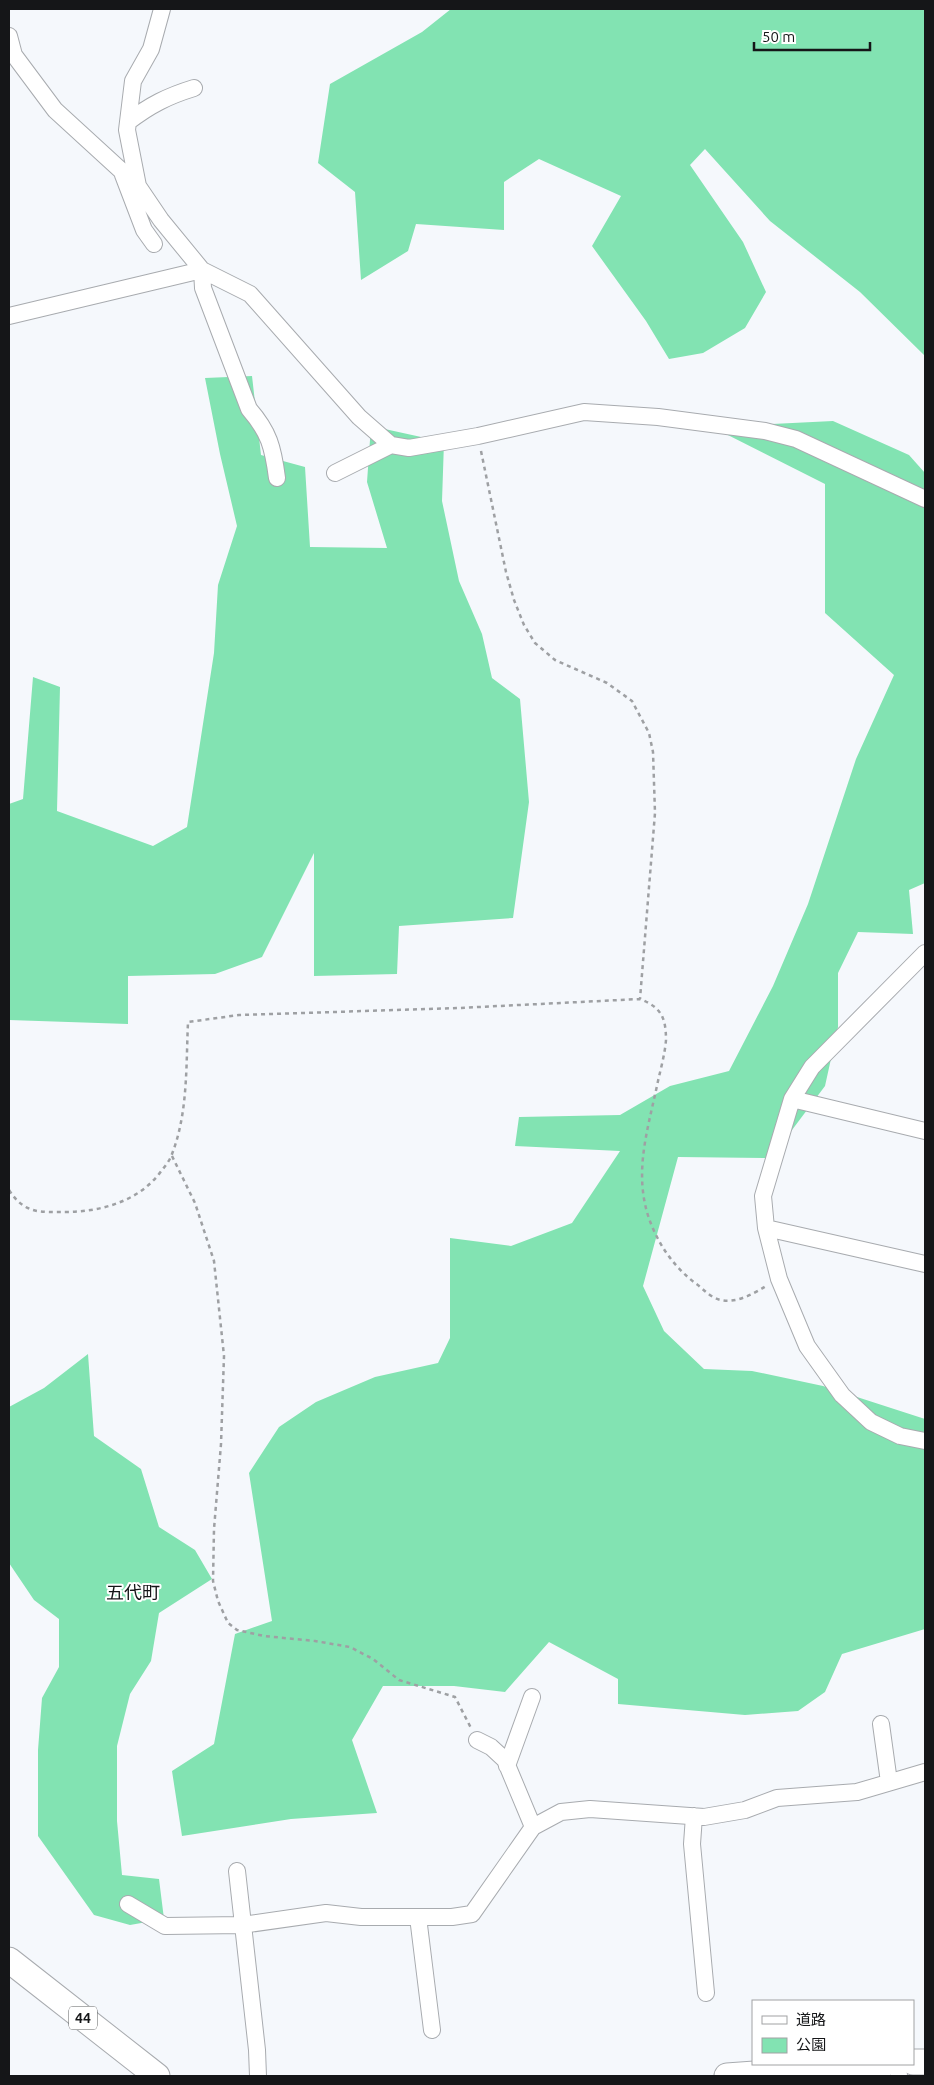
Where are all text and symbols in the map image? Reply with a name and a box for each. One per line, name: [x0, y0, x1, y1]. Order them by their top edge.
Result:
scale bar: [754, 20, 870, 52]
text: 50 m: [762, 28, 795, 45]
district label: 五代町: [106, 1582, 160, 1602]
legend: [752, 2000, 914, 2065]
road number: 44: [69, 2006, 97, 2030]
text: 道路: [796, 2011, 826, 2028]
text: 公園: [796, 2036, 826, 2053]

